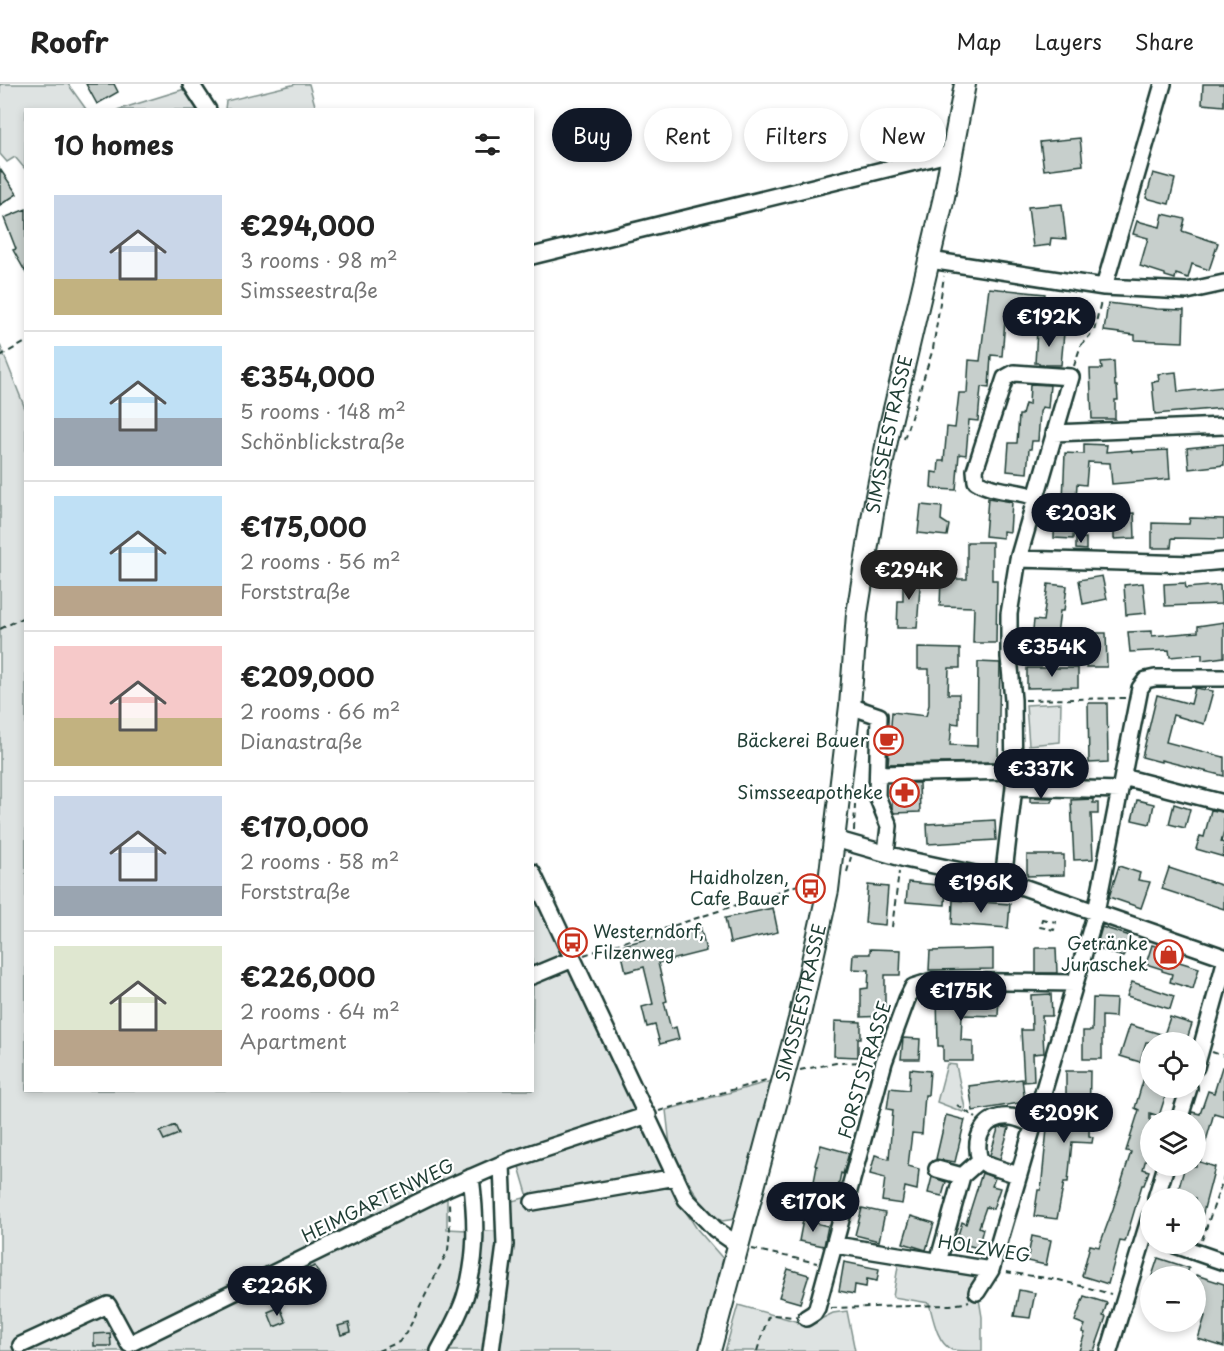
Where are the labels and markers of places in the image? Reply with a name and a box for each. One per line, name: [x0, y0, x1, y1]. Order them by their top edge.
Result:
pin: €192K: [1007, 297, 1091, 348]
pin: €203K: [1039, 493, 1123, 544]
pin: €294K: [867, 550, 951, 601]
pin: €354K: [1010, 627, 1094, 678]
cafe icon: Bäckerei Bauer: [873, 725, 905, 757]
place label: Bäckerei Bauer: [736, 726, 869, 753]
pin: €337K: [999, 749, 1083, 800]
pharmacy icon: Simsseeapotheke: [888, 777, 920, 809]
place label: Simsseeapotheke: [737, 778, 883, 805]
place label: Haidholzen, Cafe Bauer: [689, 863, 790, 911]
pin: €196K: [939, 863, 1023, 914]
bus stop icon: Haidholzen, Cafe Bauer: [794, 872, 826, 904]
place label: Westerndorf, Filzenweg: [593, 917, 704, 965]
bus stop icon: Westerndorf, Filzenweg: [556, 926, 588, 958]
place label: Getränke Juraschek: [1061, 929, 1148, 977]
shop icon: Getränke Juraschek: [1153, 938, 1185, 970]
pin: €175K: [919, 971, 1003, 1022]
pin: €209K: [1022, 1093, 1106, 1144]
pin: €170K: [771, 1182, 855, 1233]
pin: €226K: [235, 1266, 319, 1317]

